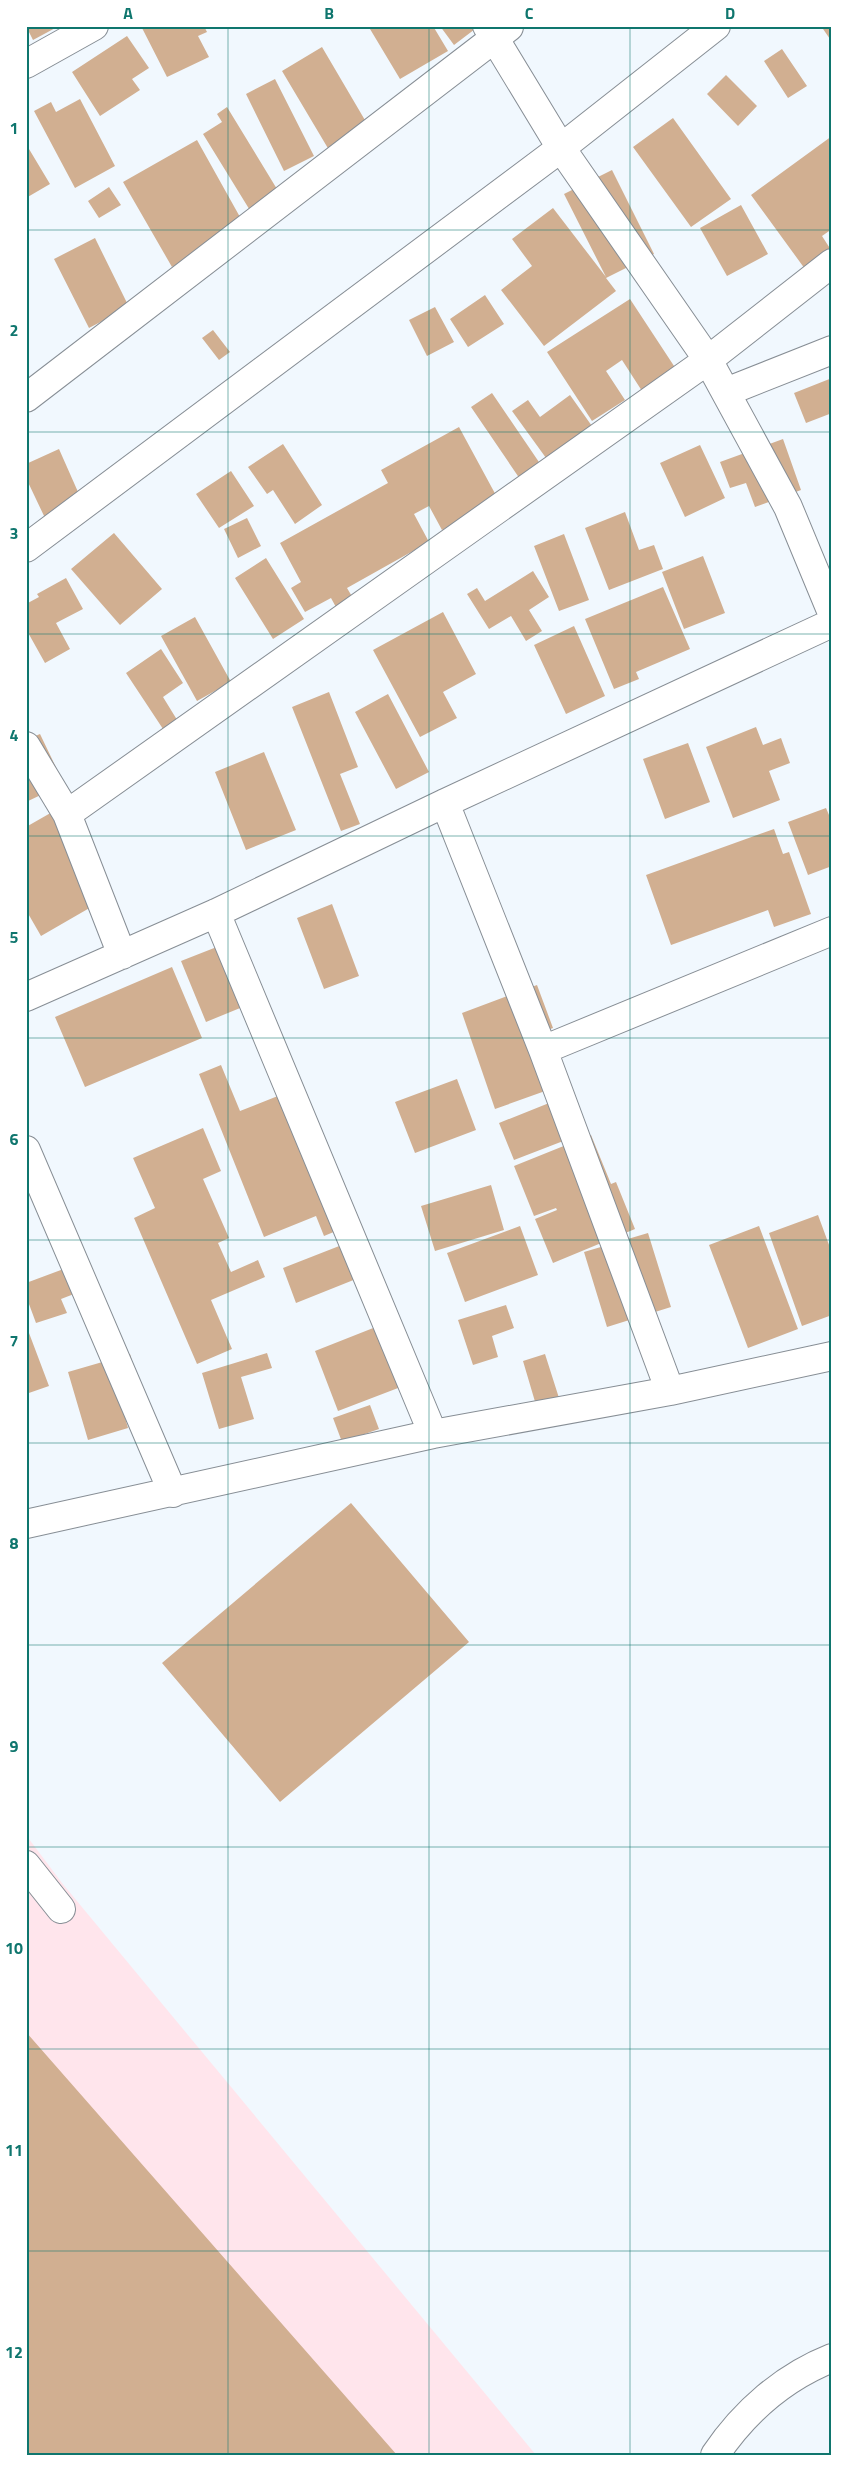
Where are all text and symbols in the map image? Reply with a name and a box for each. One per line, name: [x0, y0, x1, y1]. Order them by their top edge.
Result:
text: A: [123, 1, 133, 25]
text: B: [324, 1, 334, 25]
text: C: [525, 1, 534, 25]
text: D: [725, 1, 735, 25]
text: 1: [10, 116, 18, 140]
text: 2: [10, 318, 18, 342]
text: 3: [10, 521, 18, 545]
text: 4: [10, 723, 19, 747]
text: 5: [10, 925, 19, 949]
text: 6: [10, 1127, 19, 1151]
text: 7: [10, 1329, 18, 1353]
text: 8: [10, 1531, 19, 1555]
text: 9: [10, 1734, 19, 1758]
text: 10: [5, 1936, 23, 1960]
text: 11: [5, 2138, 23, 2162]
text: 12: [5, 2340, 23, 2364]

